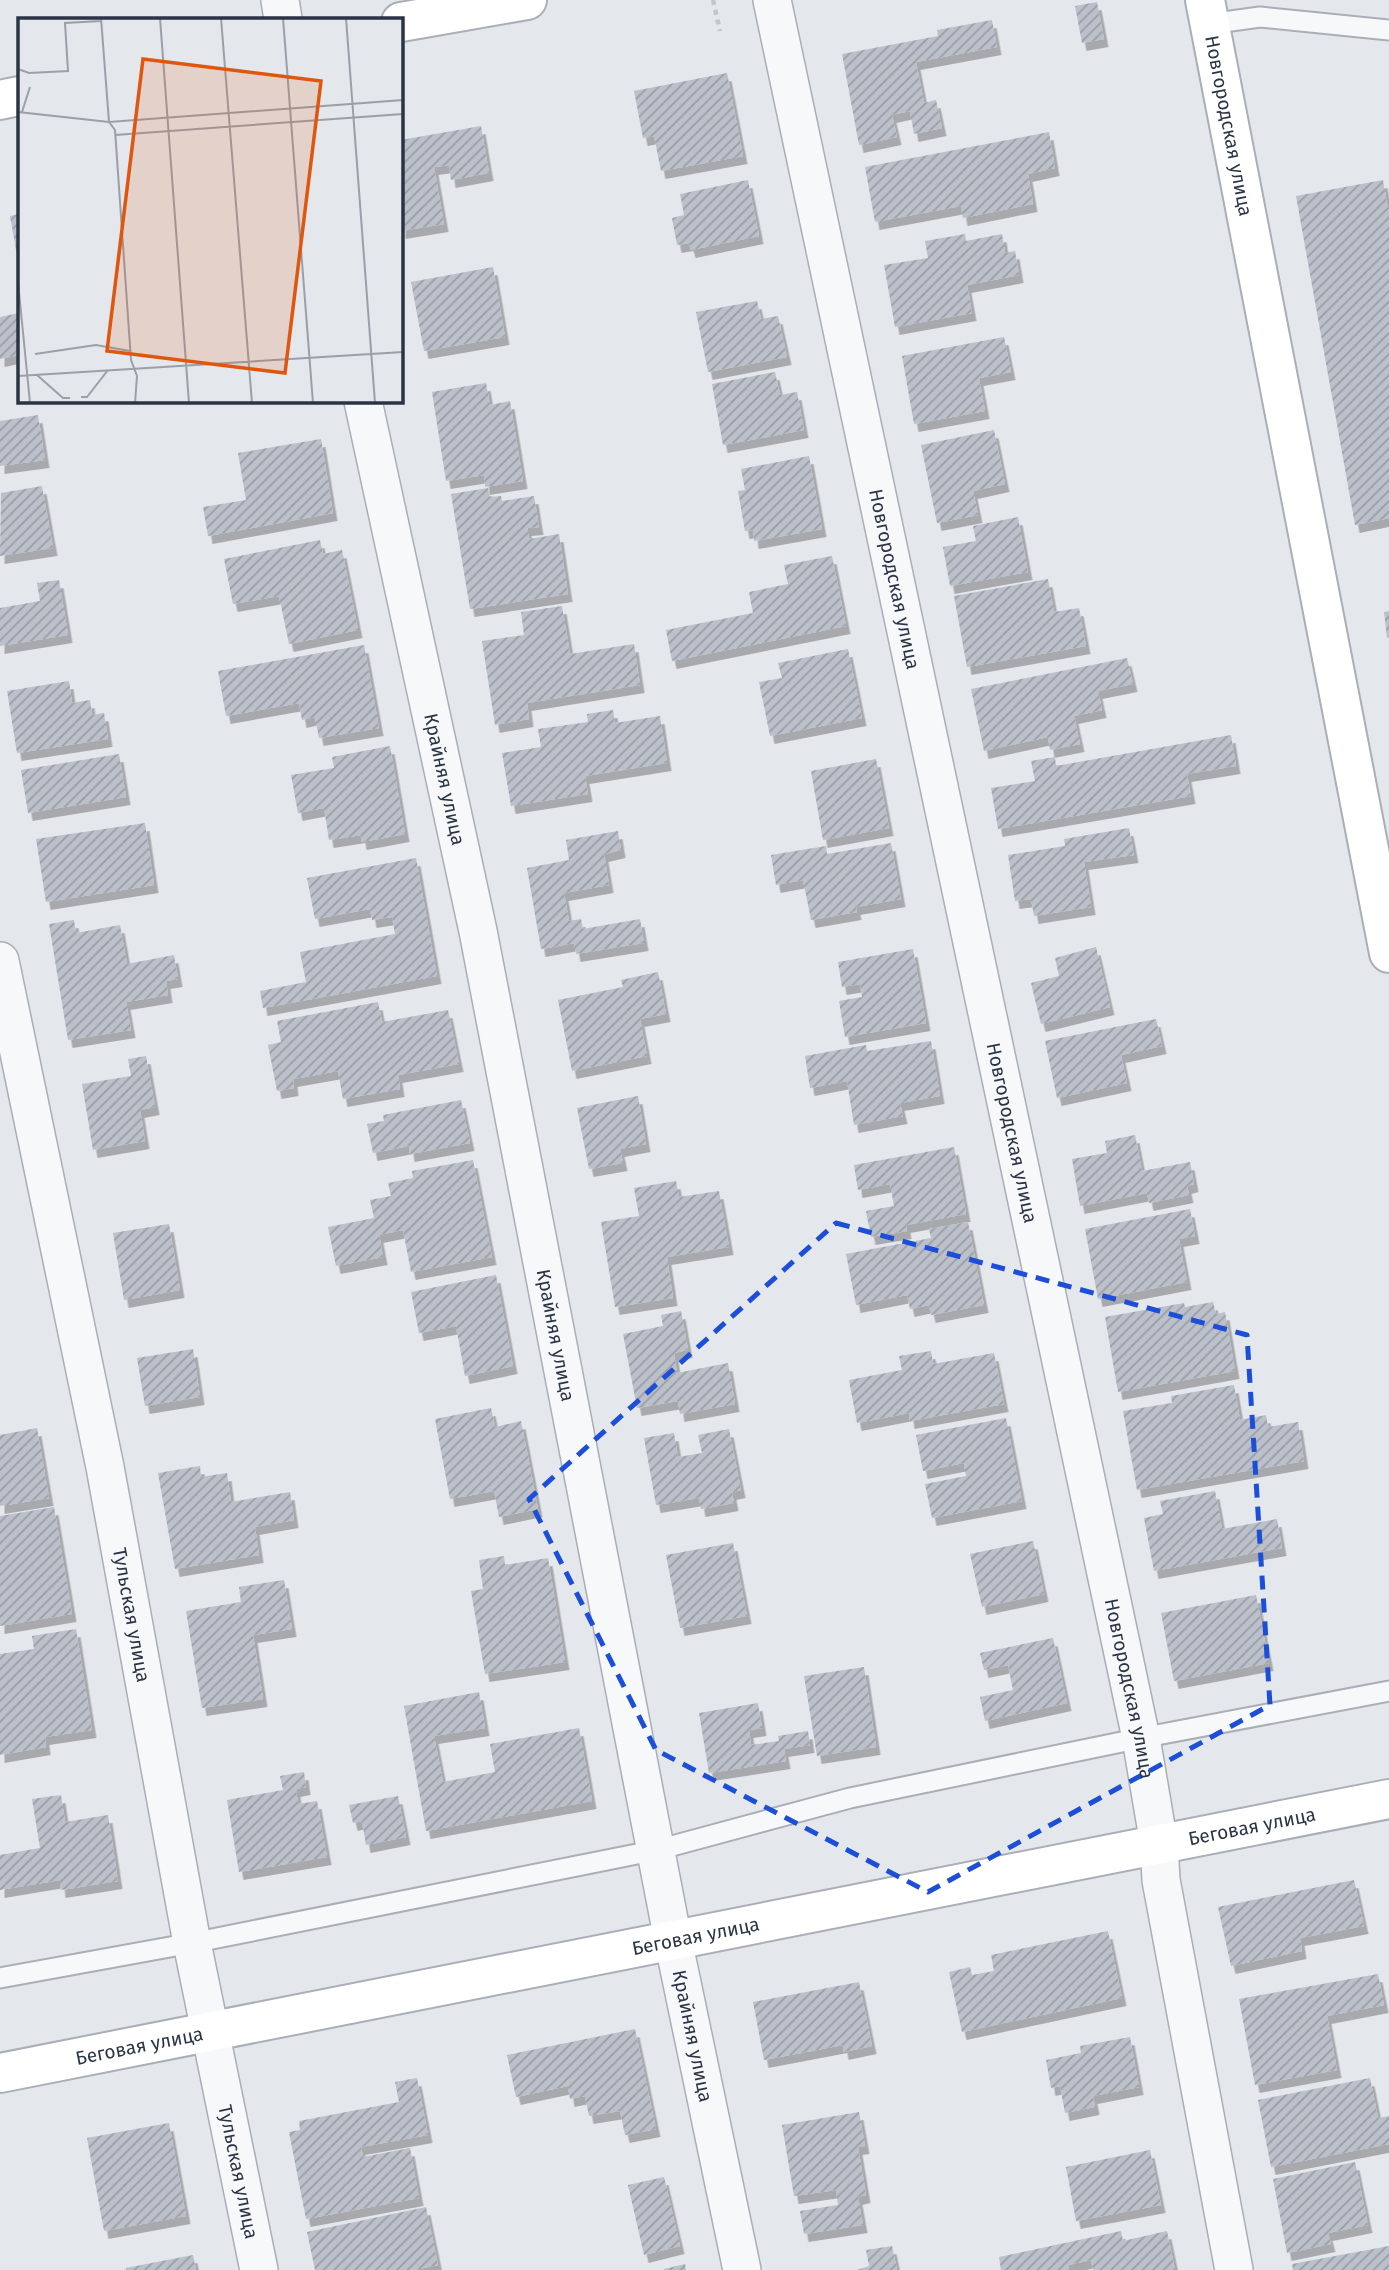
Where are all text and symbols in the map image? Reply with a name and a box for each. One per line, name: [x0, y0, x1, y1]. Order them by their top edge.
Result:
inset map: [18, 18, 402, 402]
street label: Новгородская улица: [1200, 33, 1257, 218]
street label: Новгородская улица: [864, 487, 925, 672]
street label: Крайняя улица: [419, 711, 470, 847]
street label: Новгородская улица: [982, 1041, 1042, 1225]
street label: Крайняя улица: [532, 1267, 580, 1403]
street label: Тульская улица: [108, 1546, 155, 1684]
street label: Новгородская улица: [1100, 1596, 1159, 1781]
street label: Беговая улица: [1186, 1803, 1318, 1850]
street label: Беговая улица: [630, 1912, 761, 1960]
street label: Крайняя улица: [668, 1968, 718, 2104]
street label: Беговая улица: [74, 2022, 205, 2070]
street label: Тульская улица: [213, 2103, 263, 2241]

